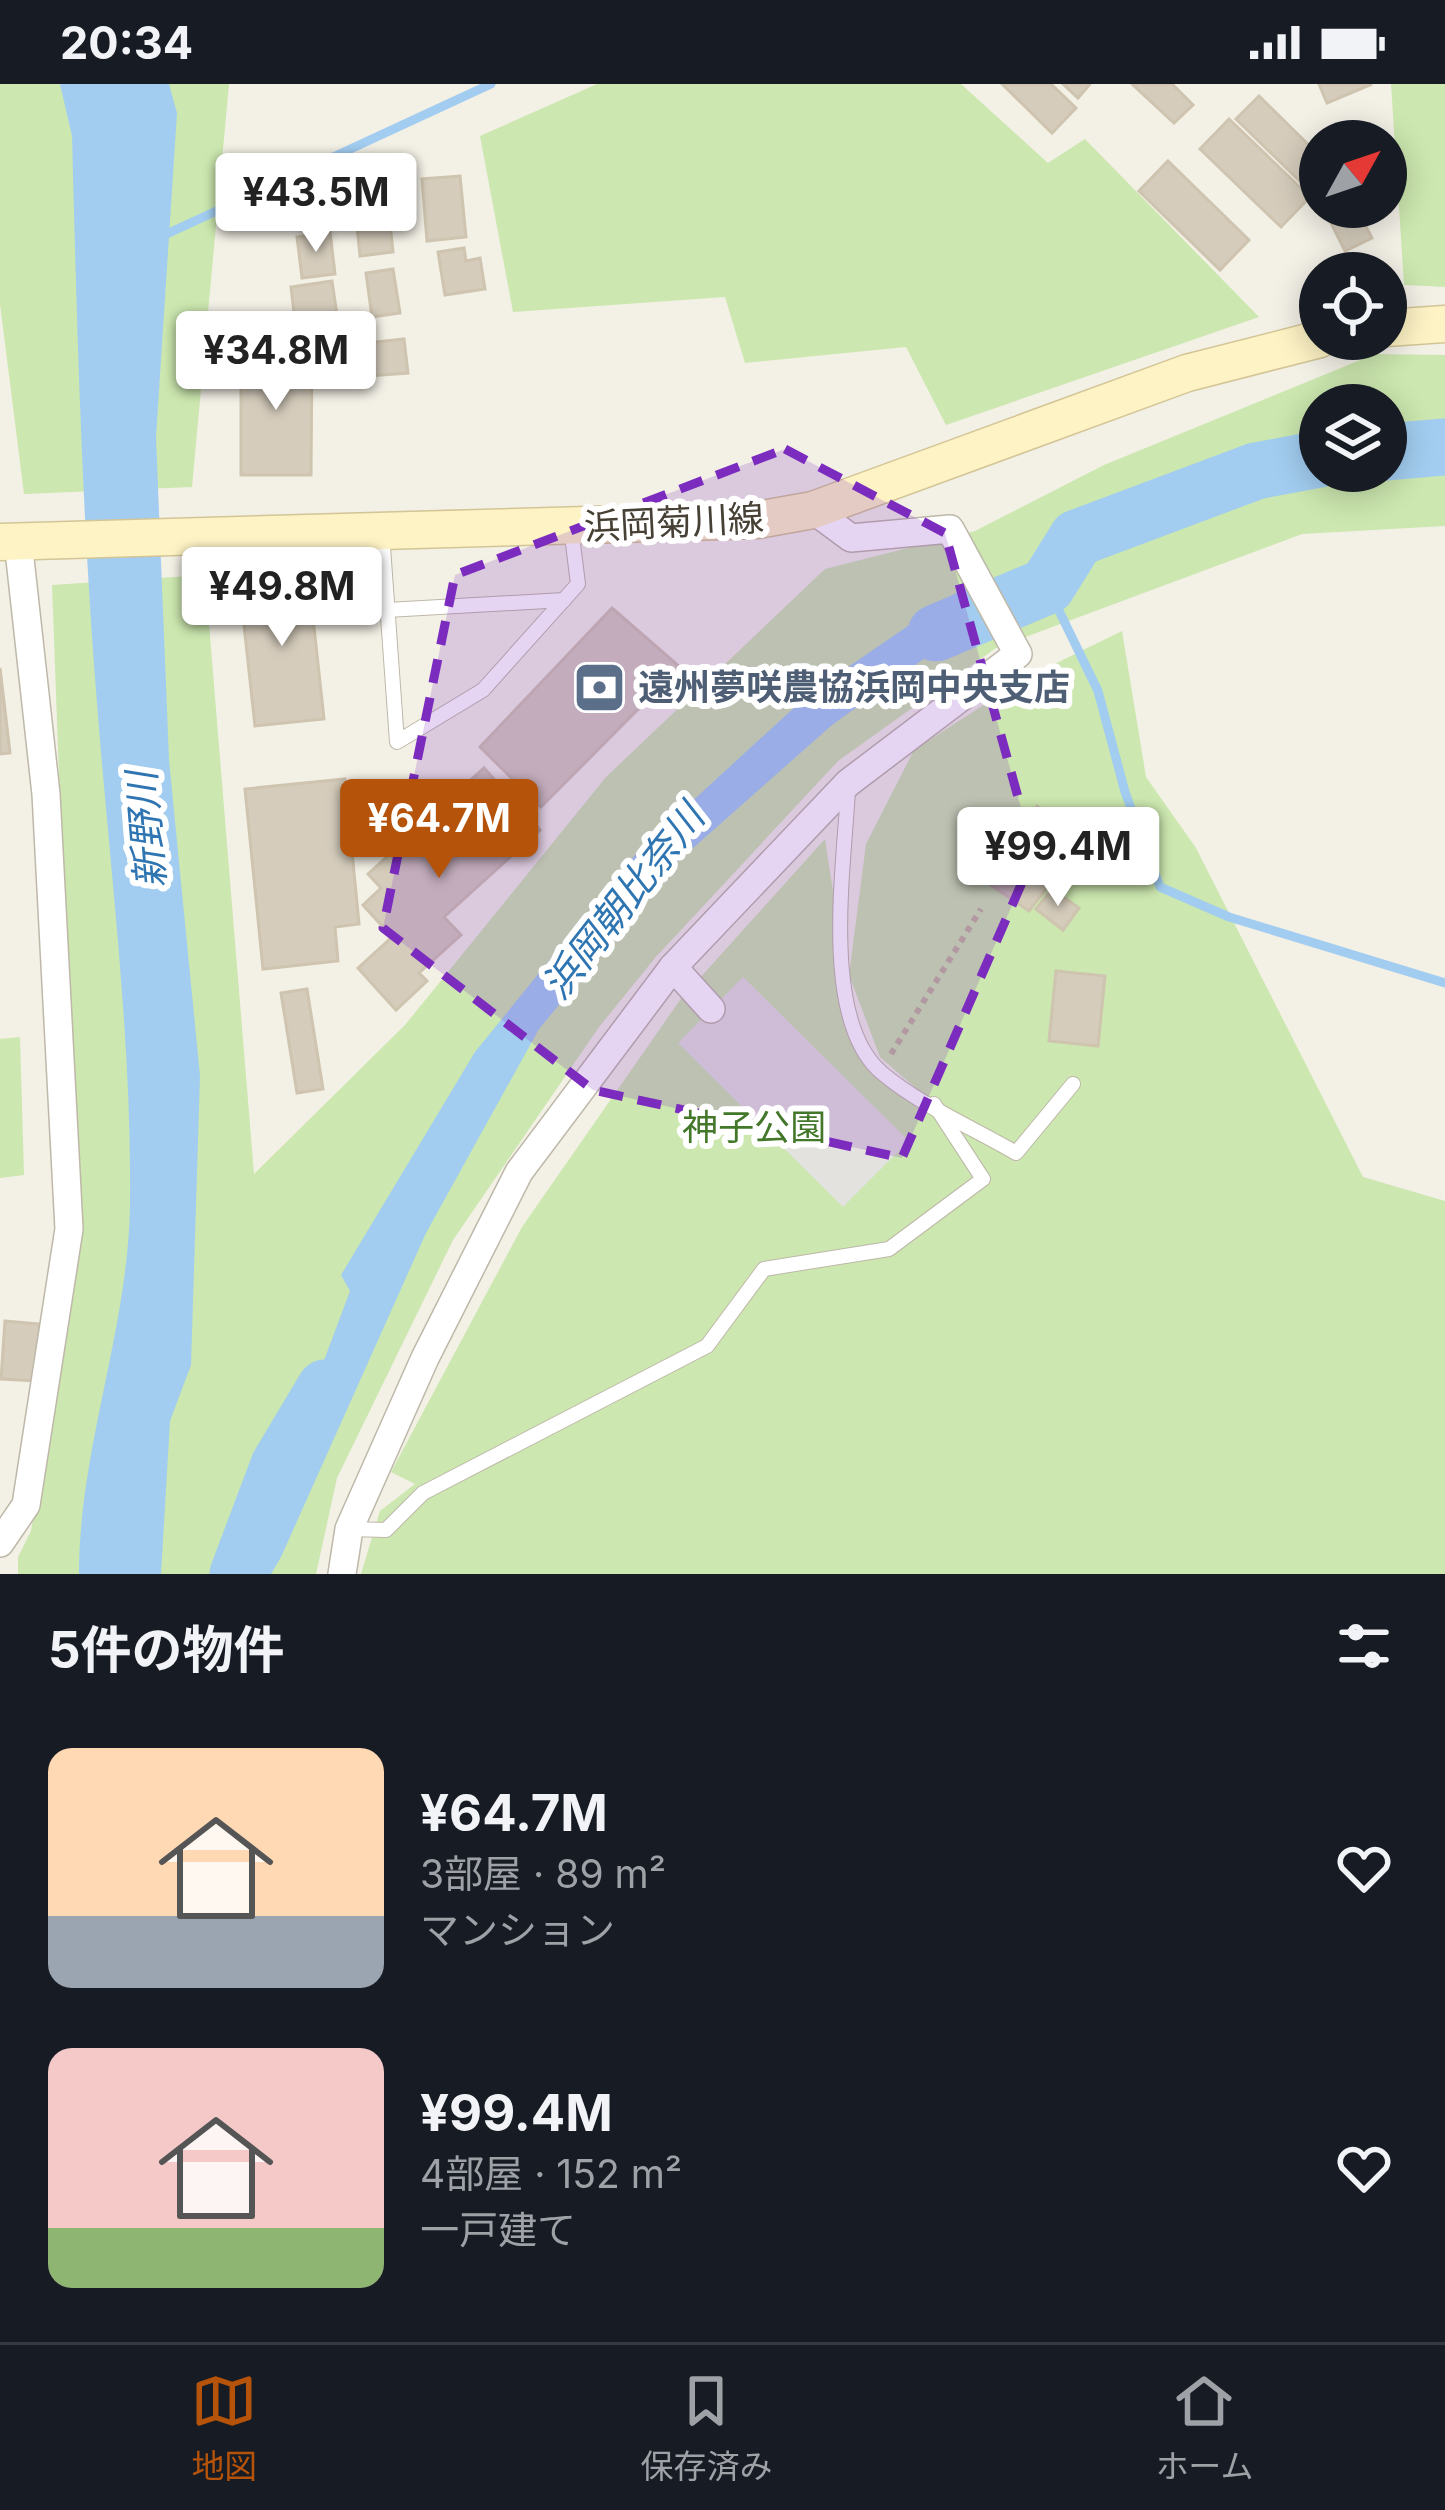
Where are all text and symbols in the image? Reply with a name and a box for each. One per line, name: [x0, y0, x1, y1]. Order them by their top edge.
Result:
text: 20:34: [60, 15, 193, 70]
north arrow: [1299, 120, 1407, 228]
map controls: [1299, 120, 1407, 492]
pin: ¥43.5M: [218, 153, 414, 255]
text: ¥43.5M: [242, 168, 390, 215]
button: locate: [1299, 252, 1407, 360]
pin: ¥34.8M: [178, 311, 374, 413]
text: ¥34.8M: [203, 326, 349, 373]
button: layers: [1299, 384, 1407, 492]
street label: 浜岡菊川線: [583, 495, 765, 549]
pin: ¥49.8M: [184, 547, 380, 649]
text: ¥49.8M: [209, 562, 355, 609]
bank icon: 遠州夢咲農協浜岡中央支店: [571, 659, 627, 715]
place label: 遠州夢咲農協浜岡中央支店: [638, 665, 1070, 709]
water label: 新野川: [117, 766, 174, 890]
pin: ¥64.7M: [341, 779, 537, 881]
water label: 浜岡朝比奈川: [532, 791, 716, 1007]
text: ¥64.7M: [367, 794, 511, 841]
pin: ¥99.4M: [960, 807, 1156, 909]
text: ¥99.4M: [984, 822, 1132, 869]
park label: 神子公園: [682, 1105, 826, 1149]
icon: filters: [1331, 1613, 1397, 1679]
text: 5件の物件: [48, 1619, 285, 1680]
text: ¥64.7M: [420, 1782, 608, 1843]
icon: home: [144, 1796, 288, 1940]
icon: heart: [1331, 1835, 1397, 1901]
text: 3部屋 · 89 m²: [420, 1850, 666, 1897]
text: マンション: [420, 1906, 615, 1953]
text: ¥99.4M: [420, 2082, 613, 2143]
icon: home: [144, 2096, 288, 2240]
icon: heart: [1331, 2135, 1397, 2201]
text: 4部屋 · 152 m²: [420, 2150, 682, 2197]
text: 一戸建て: [420, 2206, 576, 2253]
tab: 地図: [191, 2368, 257, 2488]
tab: 保存済み: [640, 2368, 772, 2488]
tab: ホーム: [1155, 2368, 1253, 2488]

